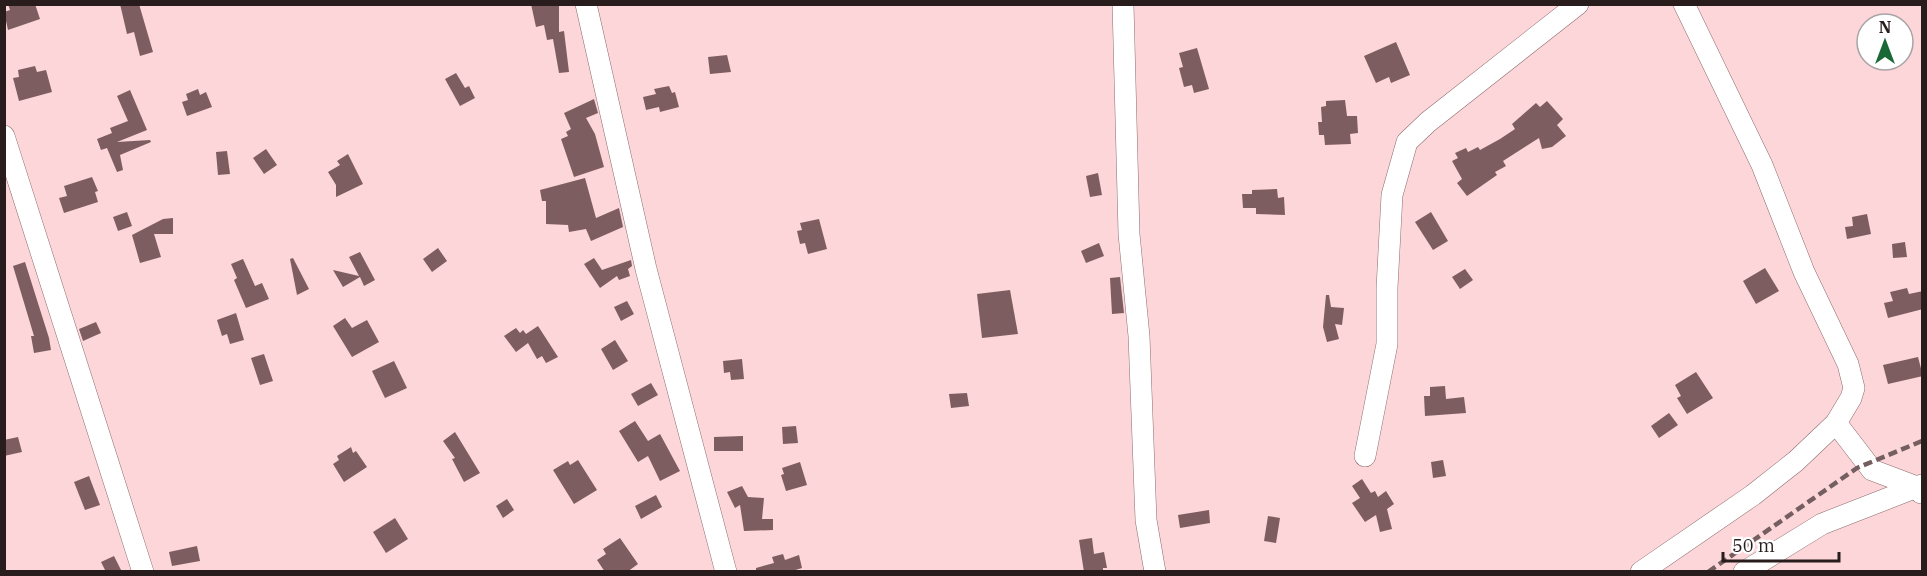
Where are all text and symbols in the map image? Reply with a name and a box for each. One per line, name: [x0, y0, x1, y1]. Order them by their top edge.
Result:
north arrow: [1855, 12, 1915, 72]
text: N: [1879, 17, 1891, 37]
scale bar: [1723, 525, 1838, 563]
text: 50 m: [1732, 534, 1775, 557]

